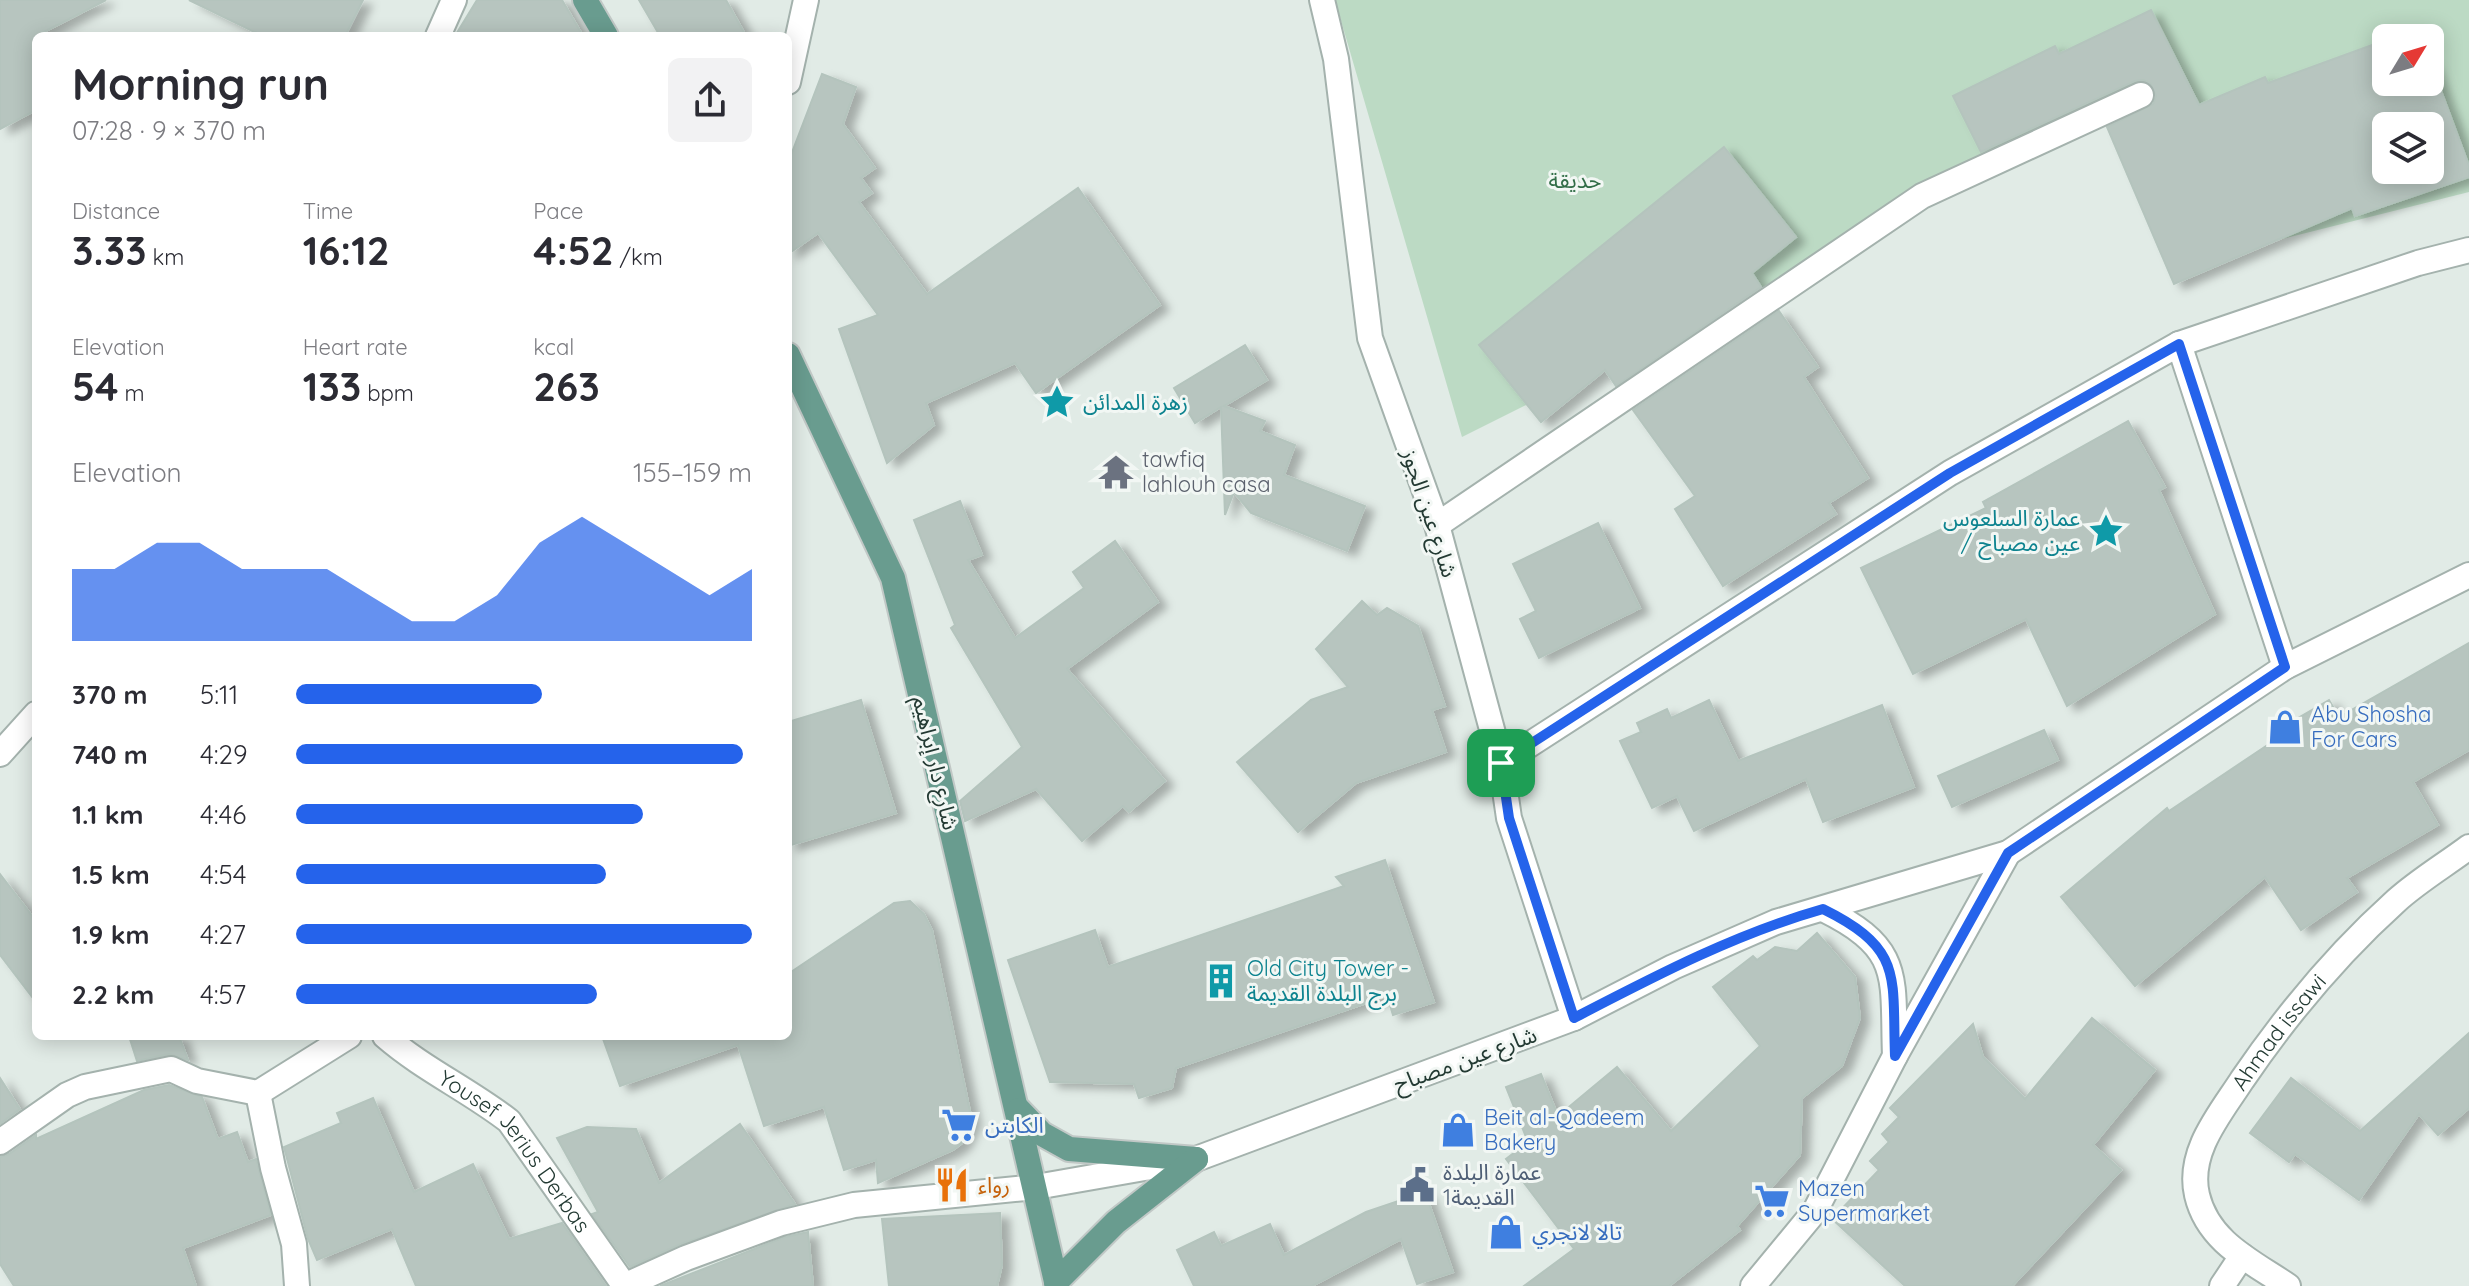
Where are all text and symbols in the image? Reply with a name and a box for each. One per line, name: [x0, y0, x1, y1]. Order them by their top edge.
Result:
north arrow: [2372, 24, 2444, 96]
map controls: [2372, 24, 2444, 184]
text: Morning run: [72, 56, 329, 111]
button: share: [668, 58, 752, 142]
button: layers: [2372, 112, 2444, 184]
text: 07:28 · 9 × 370 m: [72, 114, 266, 147]
park label: حديقة: [1549, 166, 1601, 194]
text: Distance: [72, 197, 160, 225]
text: Time: [303, 197, 353, 225]
text: Pace: [533, 197, 584, 225]
text: 3.33: [72, 225, 146, 275]
text: 16:12: [303, 225, 390, 275]
text: 4:52: [533, 225, 614, 275]
text: km: [146, 243, 184, 271]
text: /km: [614, 243, 663, 271]
text: Elevation: [72, 333, 165, 361]
text: Heart rate: [303, 333, 408, 361]
text: kcal: [533, 333, 574, 361]
text: 54: [72, 361, 119, 411]
text: 133: [303, 361, 361, 411]
text: 263: [533, 361, 600, 411]
text: m: [119, 379, 145, 407]
text: bpm: [361, 379, 414, 407]
place icon: زهرة المدائن: [1038, 383, 1076, 421]
place label: زهرة المدائن: [1083, 388, 1188, 416]
street label: شارع عين الجوز: [1393, 444, 1464, 582]
place label: tawfiq lahlouh casa: [1142, 445, 1271, 498]
temple icon: tawfiq lahlouh casa: [1097, 453, 1135, 491]
text: Elevation: [72, 456, 182, 489]
text: 155–159 m: [633, 456, 752, 489]
place label: عمارة السلعوس / عين مصباح: [1943, 504, 2080, 560]
place icon: عمارة السلعوس / عين مصباح: [2087, 512, 2125, 550]
text: 370 m: [72, 678, 147, 711]
text: 5:11: [200, 678, 238, 711]
street label: شارع دار إبراهيم: [904, 693, 965, 833]
place label: Abu Shosha For Cars: [2311, 700, 2431, 753]
shop icon: Abu Shosha For Cars: [2266, 708, 2304, 746]
pin: [1467, 729, 1535, 797]
text: 740 m: [72, 738, 148, 771]
text: 4:29: [200, 738, 247, 771]
icon: arrive: [1479, 741, 1523, 785]
text: 1.1 km: [72, 798, 143, 831]
text: 4:46: [200, 798, 246, 831]
text: 1.5 km: [72, 858, 150, 891]
text: 4:54: [200, 858, 246, 891]
text: 1.9 km: [72, 918, 149, 951]
text: 4:27: [200, 918, 246, 951]
place label: Old City Tower - برج البلدة القديمة: [1247, 954, 1409, 1010]
building icon: Old City Tower - برج البلدة القديمة: [1202, 962, 1240, 1000]
street label: Ahmad issawi: [2225, 968, 2332, 1096]
text: 2.2 km: [72, 978, 154, 1011]
text: 4:57: [200, 978, 246, 1011]
street label: شارع عين مصباح: [1389, 1020, 1542, 1101]
street label: Yousef Jerius Derbas: [433, 1064, 597, 1238]
place label: Beit al-Qadeem Bakery: [1484, 1103, 1645, 1156]
supermarket icon: الكابتن: [940, 1106, 978, 1144]
place label: الكابتن: [985, 1111, 1044, 1139]
shop icon: Beit al-Qadeem Bakery: [1439, 1111, 1477, 1149]
place label: عمارة البلدة القديمة1: [1443, 1158, 1541, 1211]
restaurant icon: رواء: [933, 1166, 971, 1204]
public building icon: عمارة البلدة القديمة1: [1398, 1166, 1436, 1204]
place label: رواء: [978, 1171, 1010, 1199]
place label: Mazen Supermarket: [1798, 1174, 1930, 1227]
supermarket icon: Mazen Supermarket: [1753, 1182, 1791, 1220]
shop icon: تالا لانجري: [1487, 1213, 1525, 1251]
place label: تالا لانجري: [1532, 1218, 1622, 1249]

